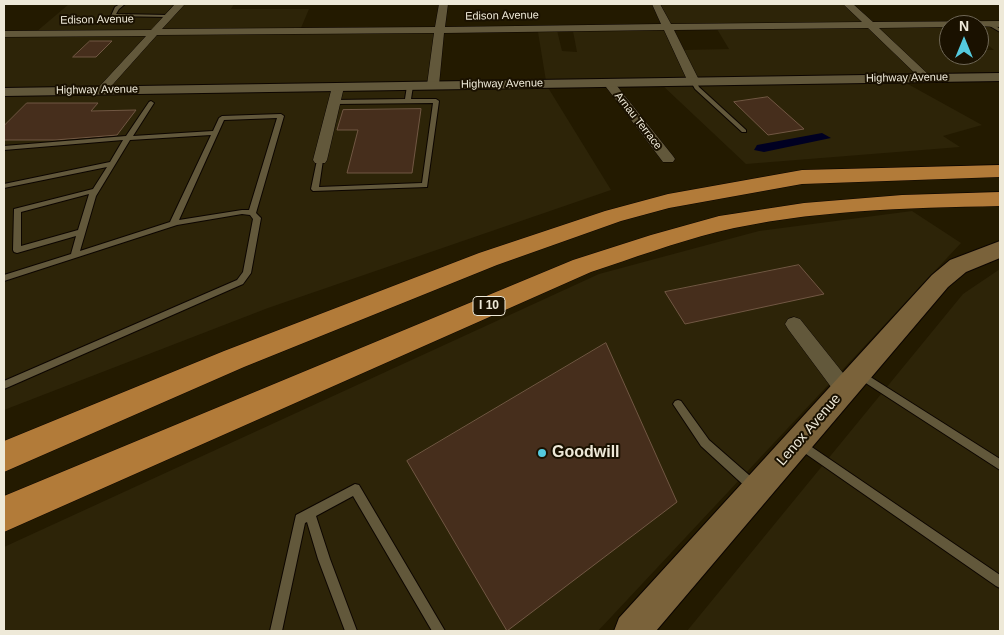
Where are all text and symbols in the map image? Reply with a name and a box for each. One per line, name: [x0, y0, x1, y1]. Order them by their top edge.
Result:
street label: Edison Avenue: [465, 9, 539, 23]
street label: Edison Avenue: [60, 13, 134, 27]
north arrow: [939, 15, 989, 65]
text: N: [959, 18, 969, 34]
street label: Highway Avenue: [866, 71, 948, 85]
street label: Highway Avenue: [461, 77, 543, 91]
street label: Highway Avenue: [56, 83, 138, 97]
street label: Arnau Terrace: [612, 90, 664, 152]
road number: I 10: [473, 296, 505, 316]
street label: Lenox Avenue: [773, 391, 845, 469]
place label: Goodwill: [552, 443, 620, 463]
marker: Goodwill: [536, 447, 548, 459]

